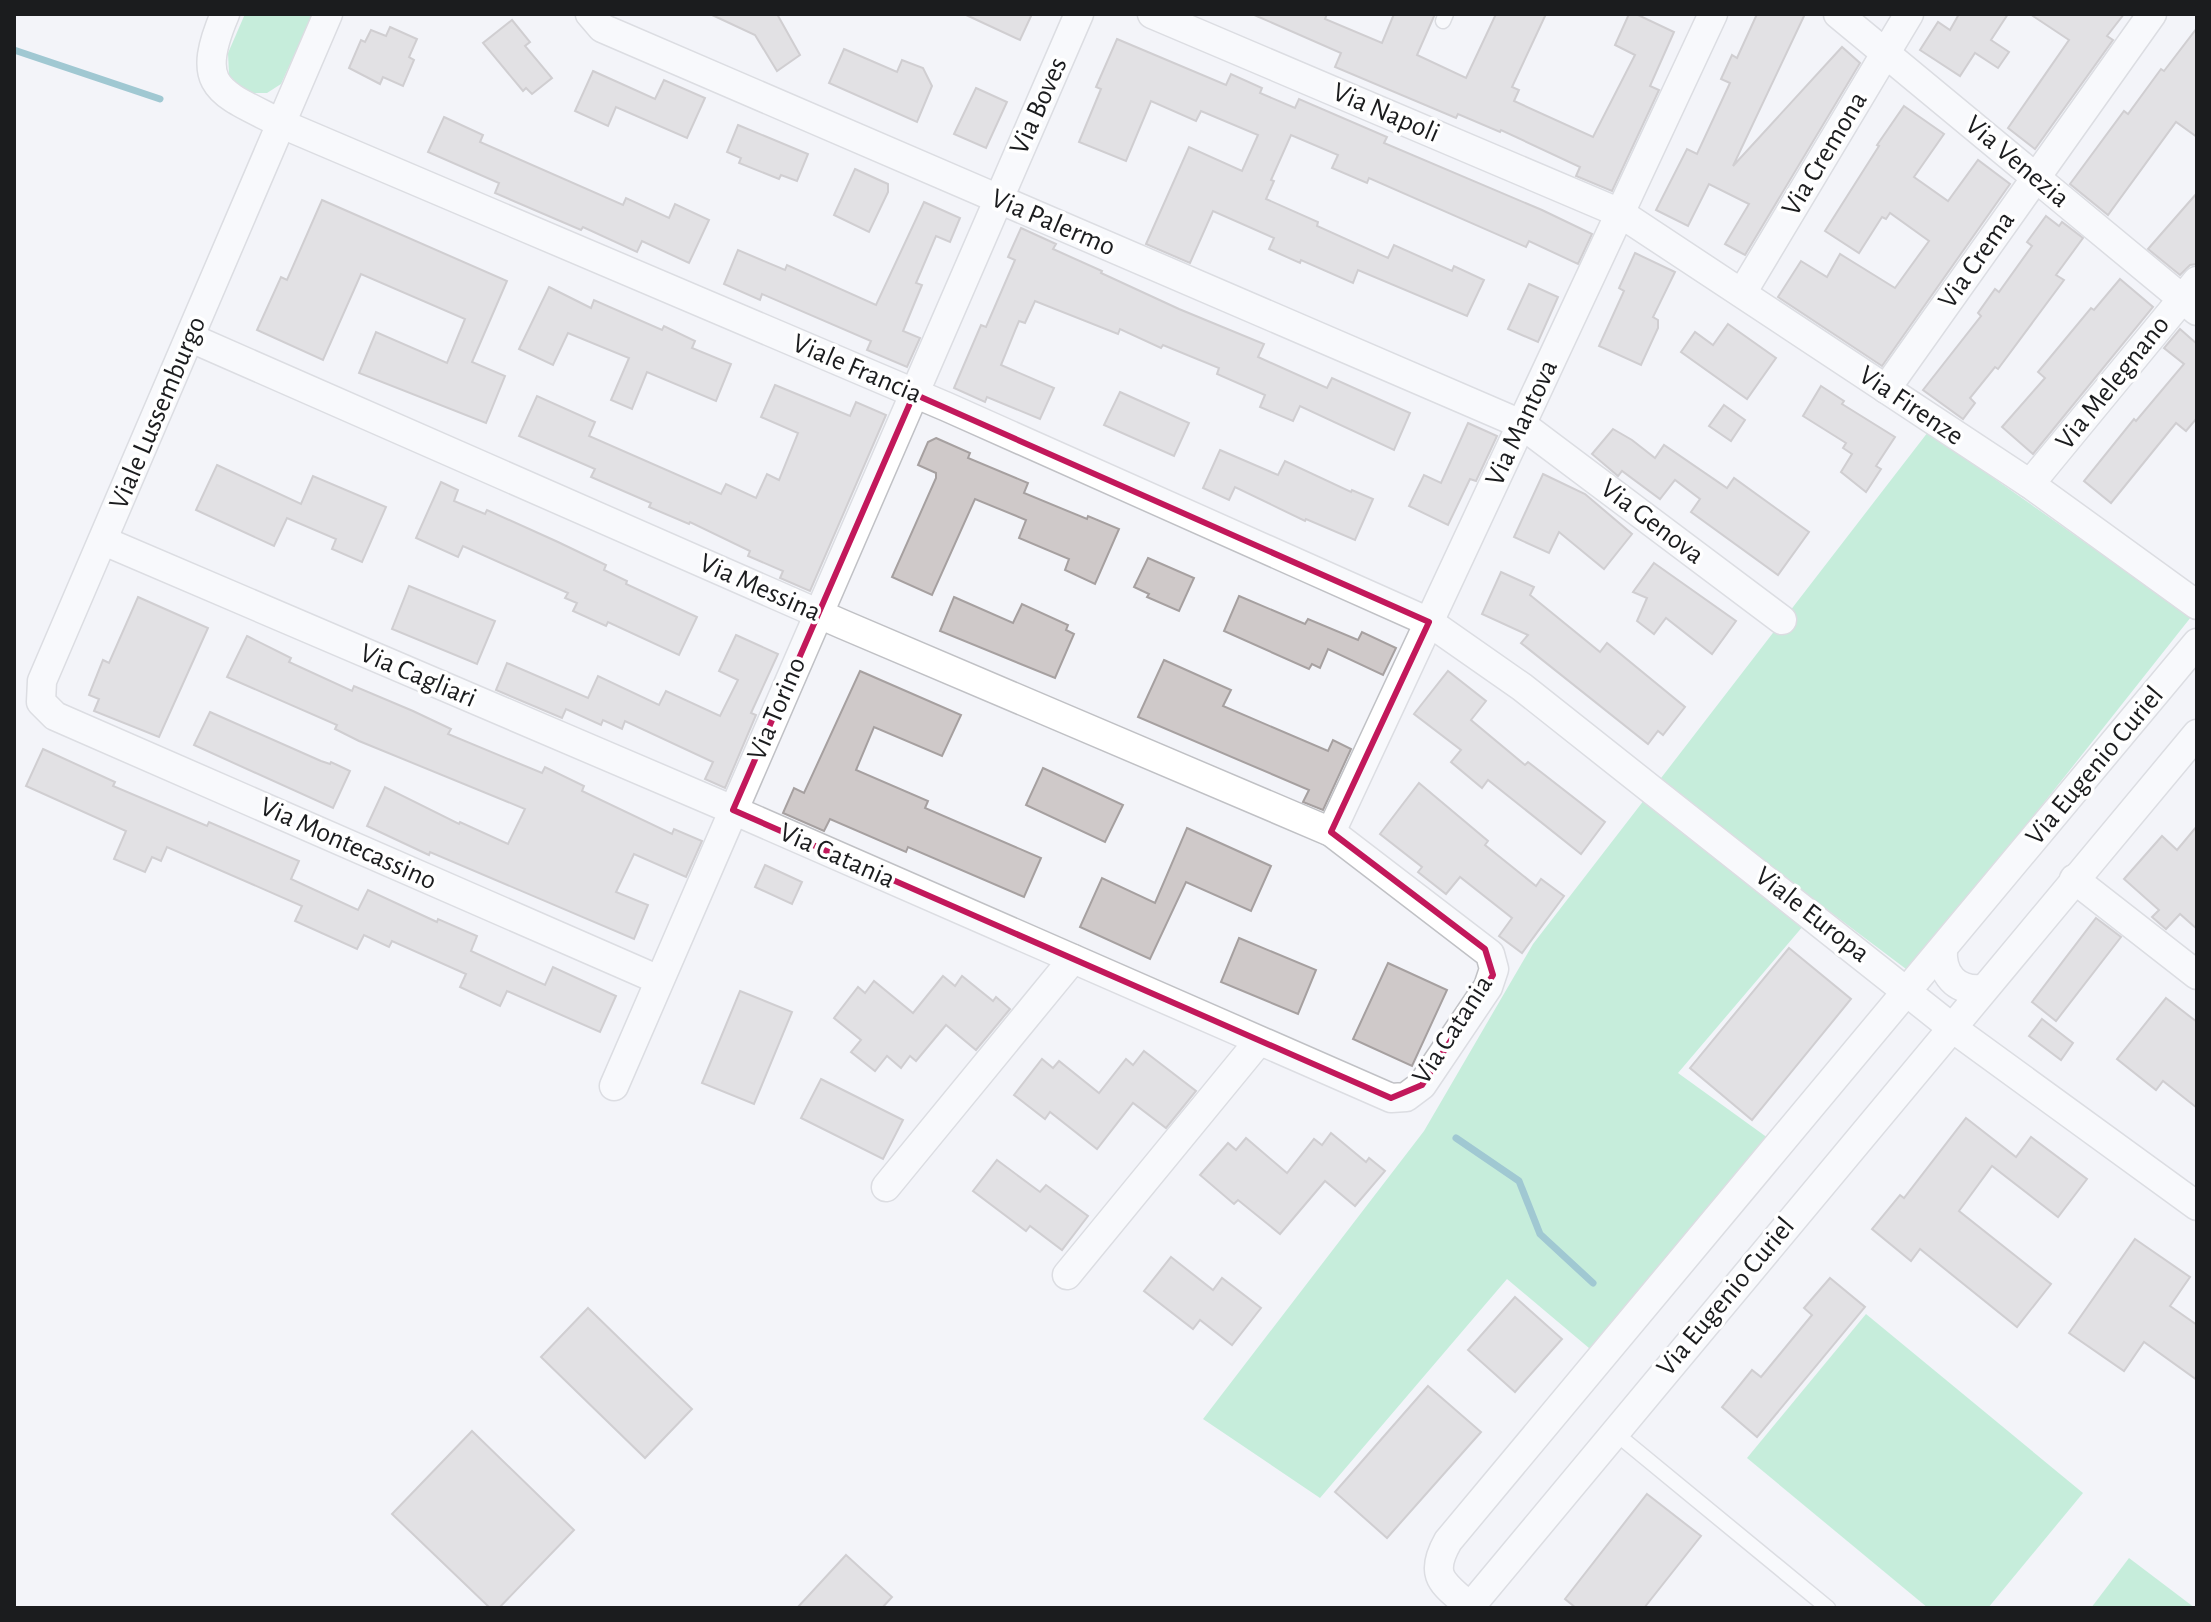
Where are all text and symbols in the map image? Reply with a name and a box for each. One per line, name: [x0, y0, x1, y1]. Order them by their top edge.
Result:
street label: Via Boves: [1005, 53, 1073, 159]
street label: Via Napoli: [1328, 78, 1444, 148]
street label: Via Cremona: [1777, 87, 1873, 221]
street label: Via Venezia: [1960, 111, 2074, 213]
street label: Via Palermo: [987, 184, 1119, 262]
street label: Via Crema: [1934, 206, 2020, 314]
street label: Via Melegnano: [2051, 311, 2175, 455]
street label: Viale Lussemburgo: [105, 312, 211, 514]
street label: Viale Francia: [788, 329, 926, 409]
street label: Via Mantova: [1481, 356, 1563, 490]
street label: Via Firenze: [1854, 361, 1968, 451]
street label: Via Genova: [1595, 474, 1709, 570]
street label: Via Messina: [695, 549, 825, 627]
street label: Via Cagliari: [356, 639, 480, 713]
street label: Via Torino: [743, 653, 811, 765]
street label: Via Eugenio Curiel: [2021, 681, 2169, 851]
street label: Via Montecassino: [255, 793, 441, 895]
street label: Via Catania: [775, 818, 899, 894]
street label: Viale Europa: [1749, 862, 1875, 968]
street label: Via Catania: [1408, 971, 1498, 1089]
street label: Via Eugenio Curiel: [1652, 1212, 1800, 1382]

